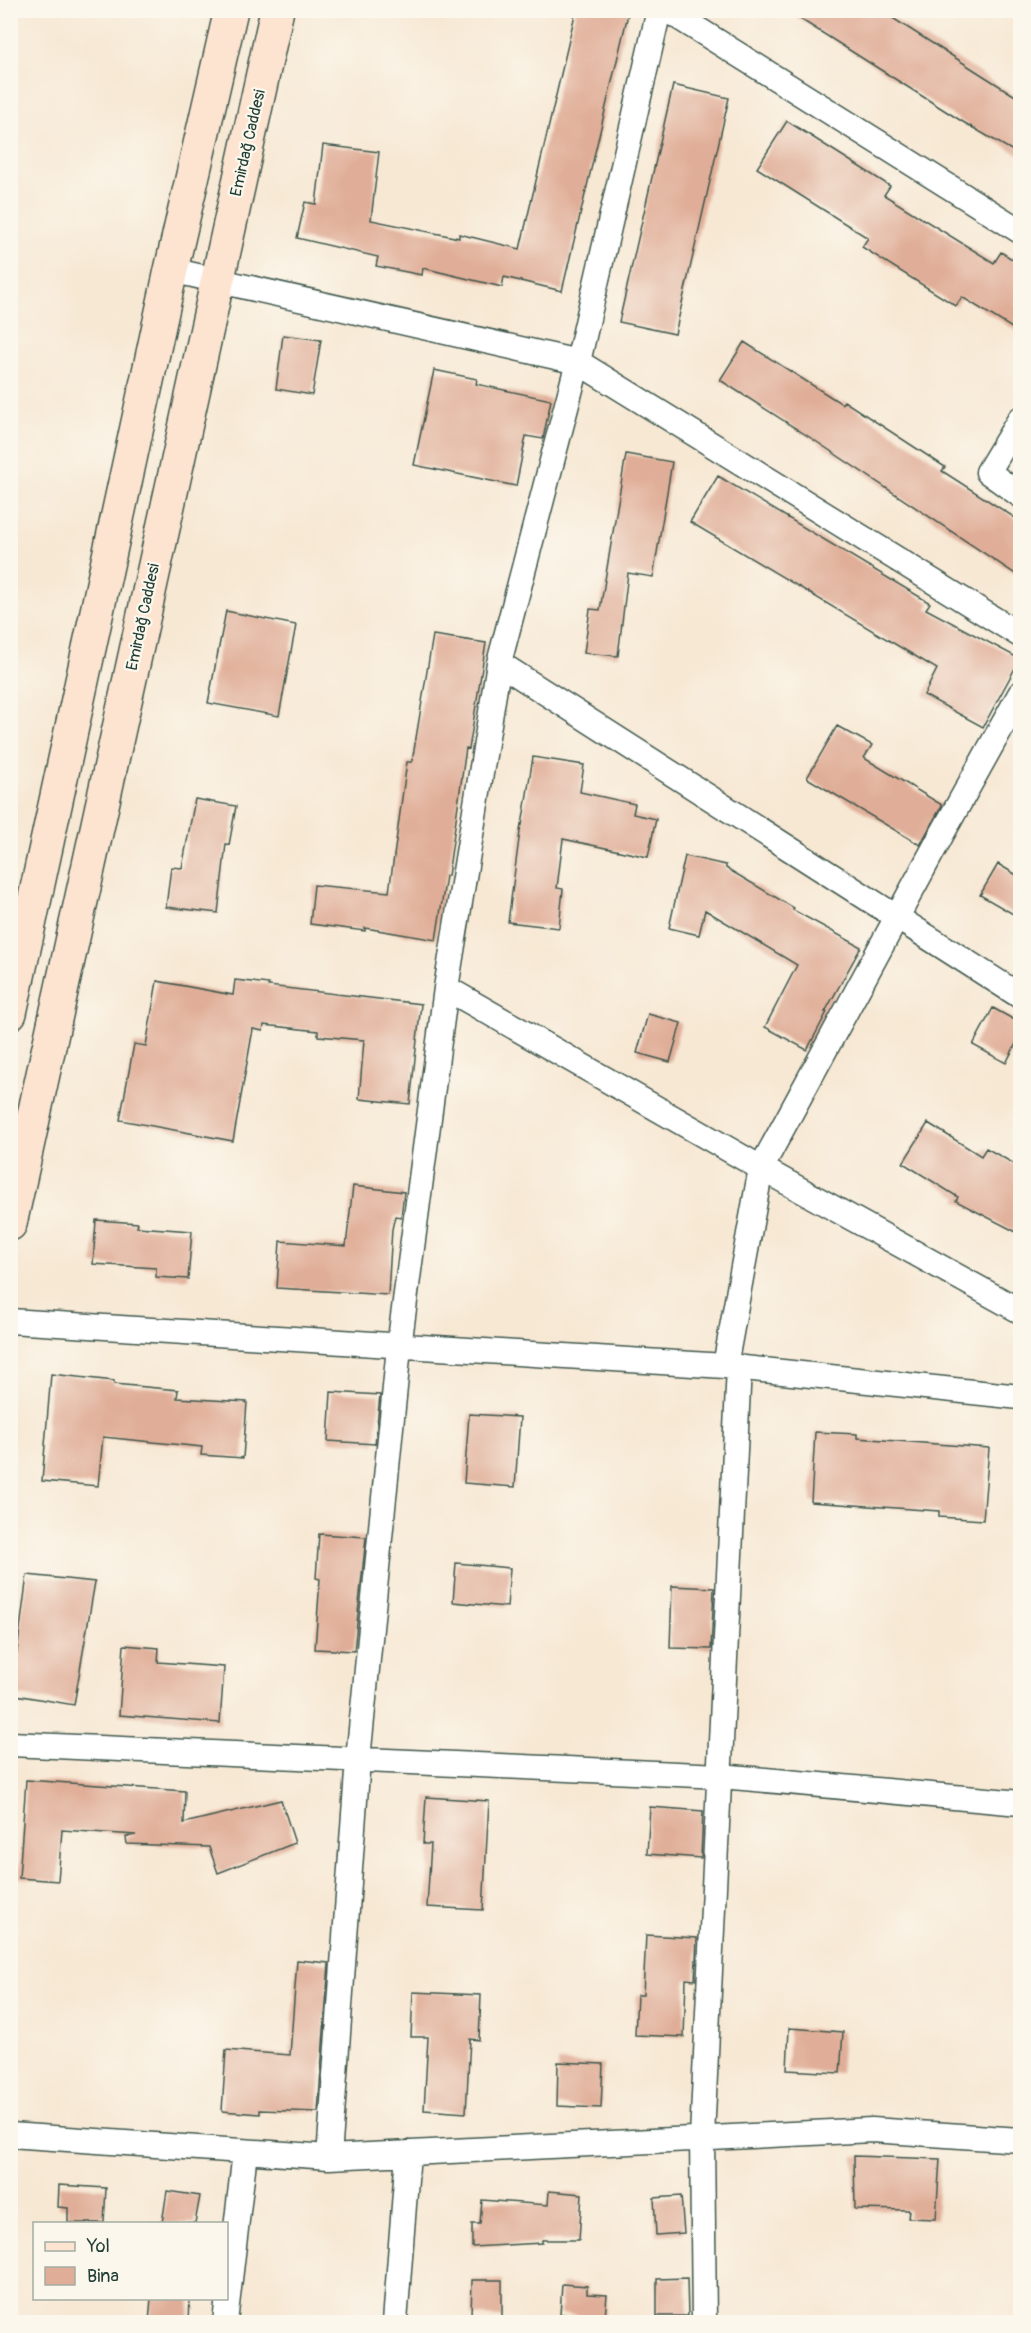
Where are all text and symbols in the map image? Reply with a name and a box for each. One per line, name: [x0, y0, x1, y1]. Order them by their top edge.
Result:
street label: Emirdağ Caddesi: [226, 88, 270, 198]
street label: Emirdağ Caddesi: [122, 562, 164, 672]
legend: [33, 2222, 228, 2300]
text: Yol: [86, 2235, 110, 2258]
text: Bina: [87, 2265, 119, 2288]

